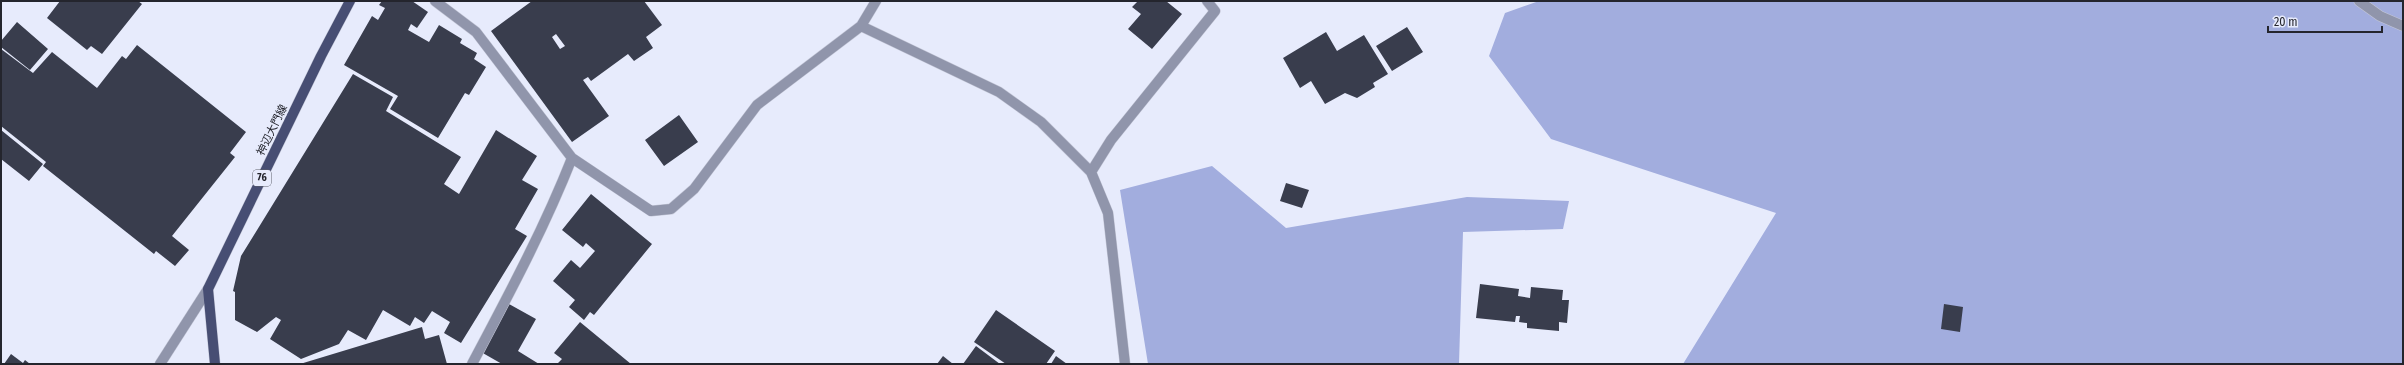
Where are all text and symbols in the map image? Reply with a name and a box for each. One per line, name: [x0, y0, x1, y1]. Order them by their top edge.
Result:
scale bar: [2268, 8, 2382, 34]
text: 20 m: [2274, 15, 2298, 29]
street label: 神辺大門線: [254, 102, 290, 158]
road number: 76: [253, 170, 271, 186]

